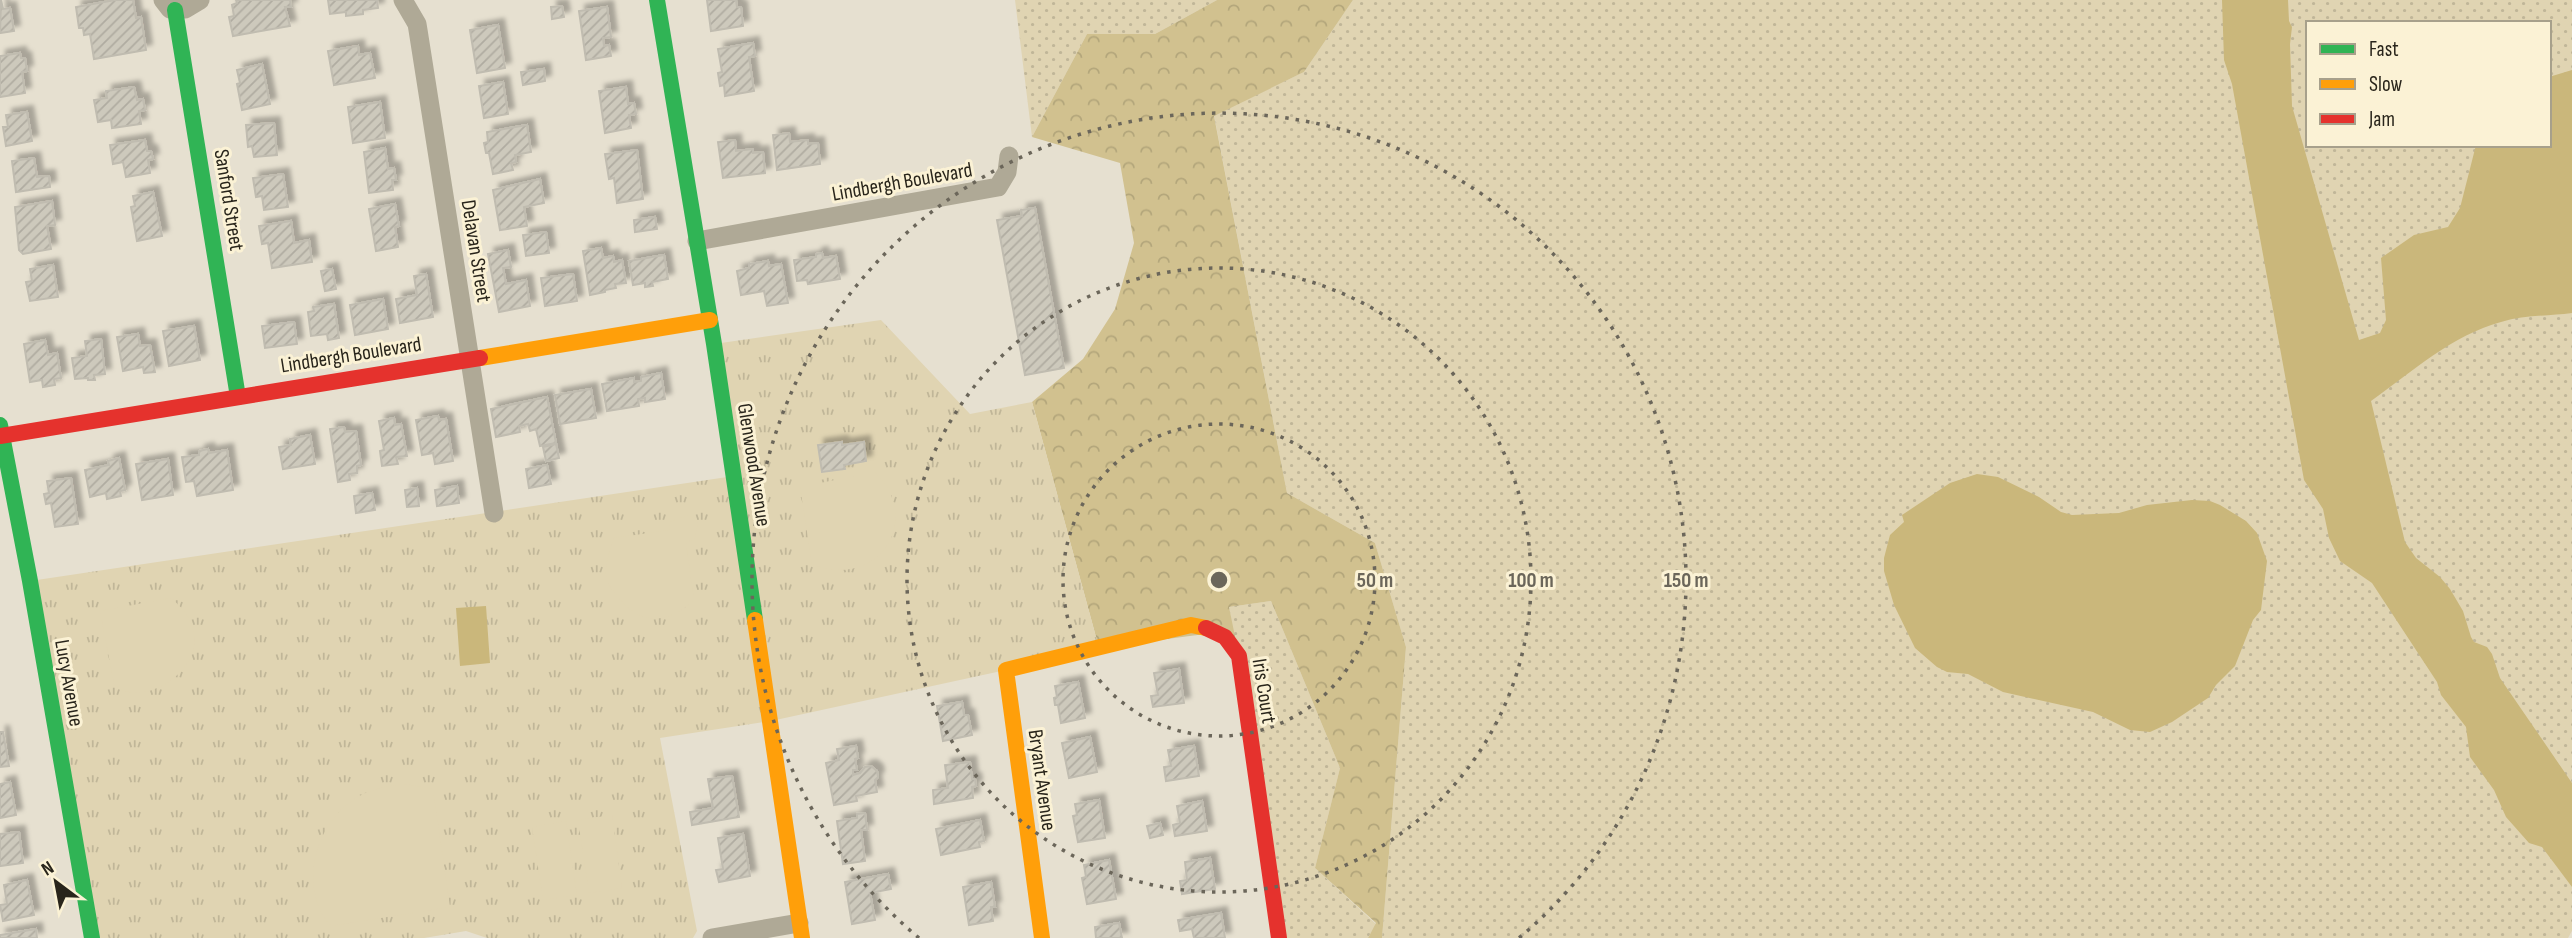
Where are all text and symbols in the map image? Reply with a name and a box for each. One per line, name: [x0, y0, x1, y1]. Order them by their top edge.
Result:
legend: [2306, 21, 2551, 147]
text: Fast: [2369, 37, 2399, 62]
text: Slow: [2369, 72, 2403, 97]
text: Jam: [2368, 107, 2395, 132]
street label: Sanford Street: [209, 147, 249, 253]
street label: Lindbergh Boulevard: [830, 157, 974, 207]
street label: Delavan Street: [456, 198, 496, 304]
street label: Lindbergh Boulevard: [279, 332, 423, 378]
street label: Glenwood Avenue: [732, 402, 776, 528]
centre of rings: [1207, 568, 1231, 592]
text: 50 m: [1357, 568, 1393, 593]
text: 100 m: [1508, 568, 1554, 593]
text: 150 m: [1664, 568, 1708, 593]
street label: Lucy Avenue: [49, 638, 89, 728]
street label: Iris Court: [1247, 657, 1281, 725]
street label: Bryant Avenue: [1023, 728, 1061, 832]
north arrow: [21, 847, 91, 917]
text: N: [37, 856, 58, 881]

